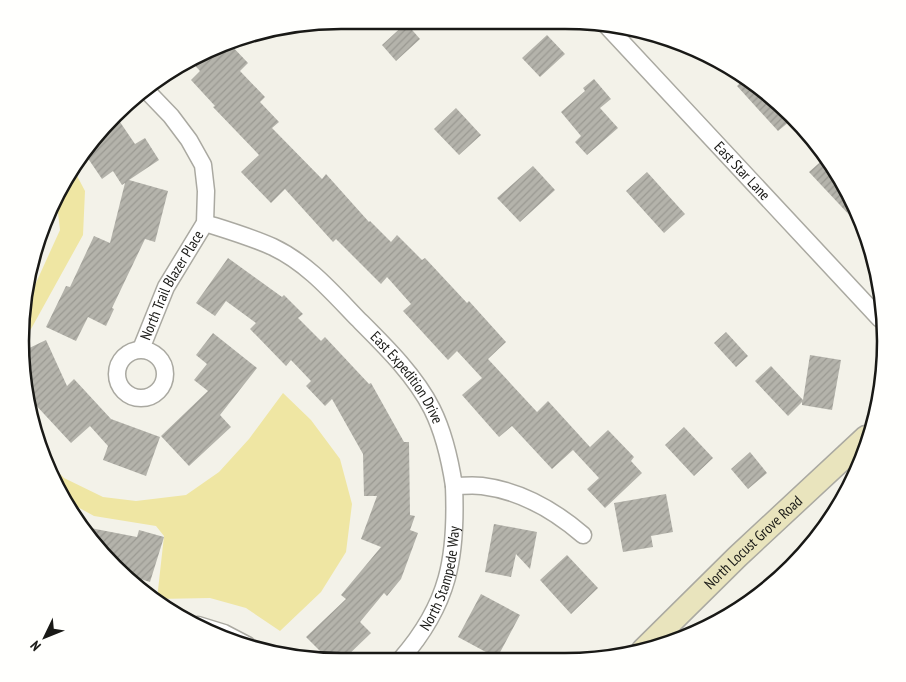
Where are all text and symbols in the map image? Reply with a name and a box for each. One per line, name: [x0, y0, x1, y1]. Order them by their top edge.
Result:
street label: East Star Lane: [710, 137, 774, 204]
street label: North Trail Blazer Place: [136, 227, 207, 343]
street label: East Expedition Drive: [367, 327, 447, 426]
street label: North Locust Grove Road: [700, 491, 806, 593]
street label: North Stampede Way: [415, 525, 463, 634]
north arrow: [20, 612, 70, 662]
text: N: [26, 637, 45, 655]

